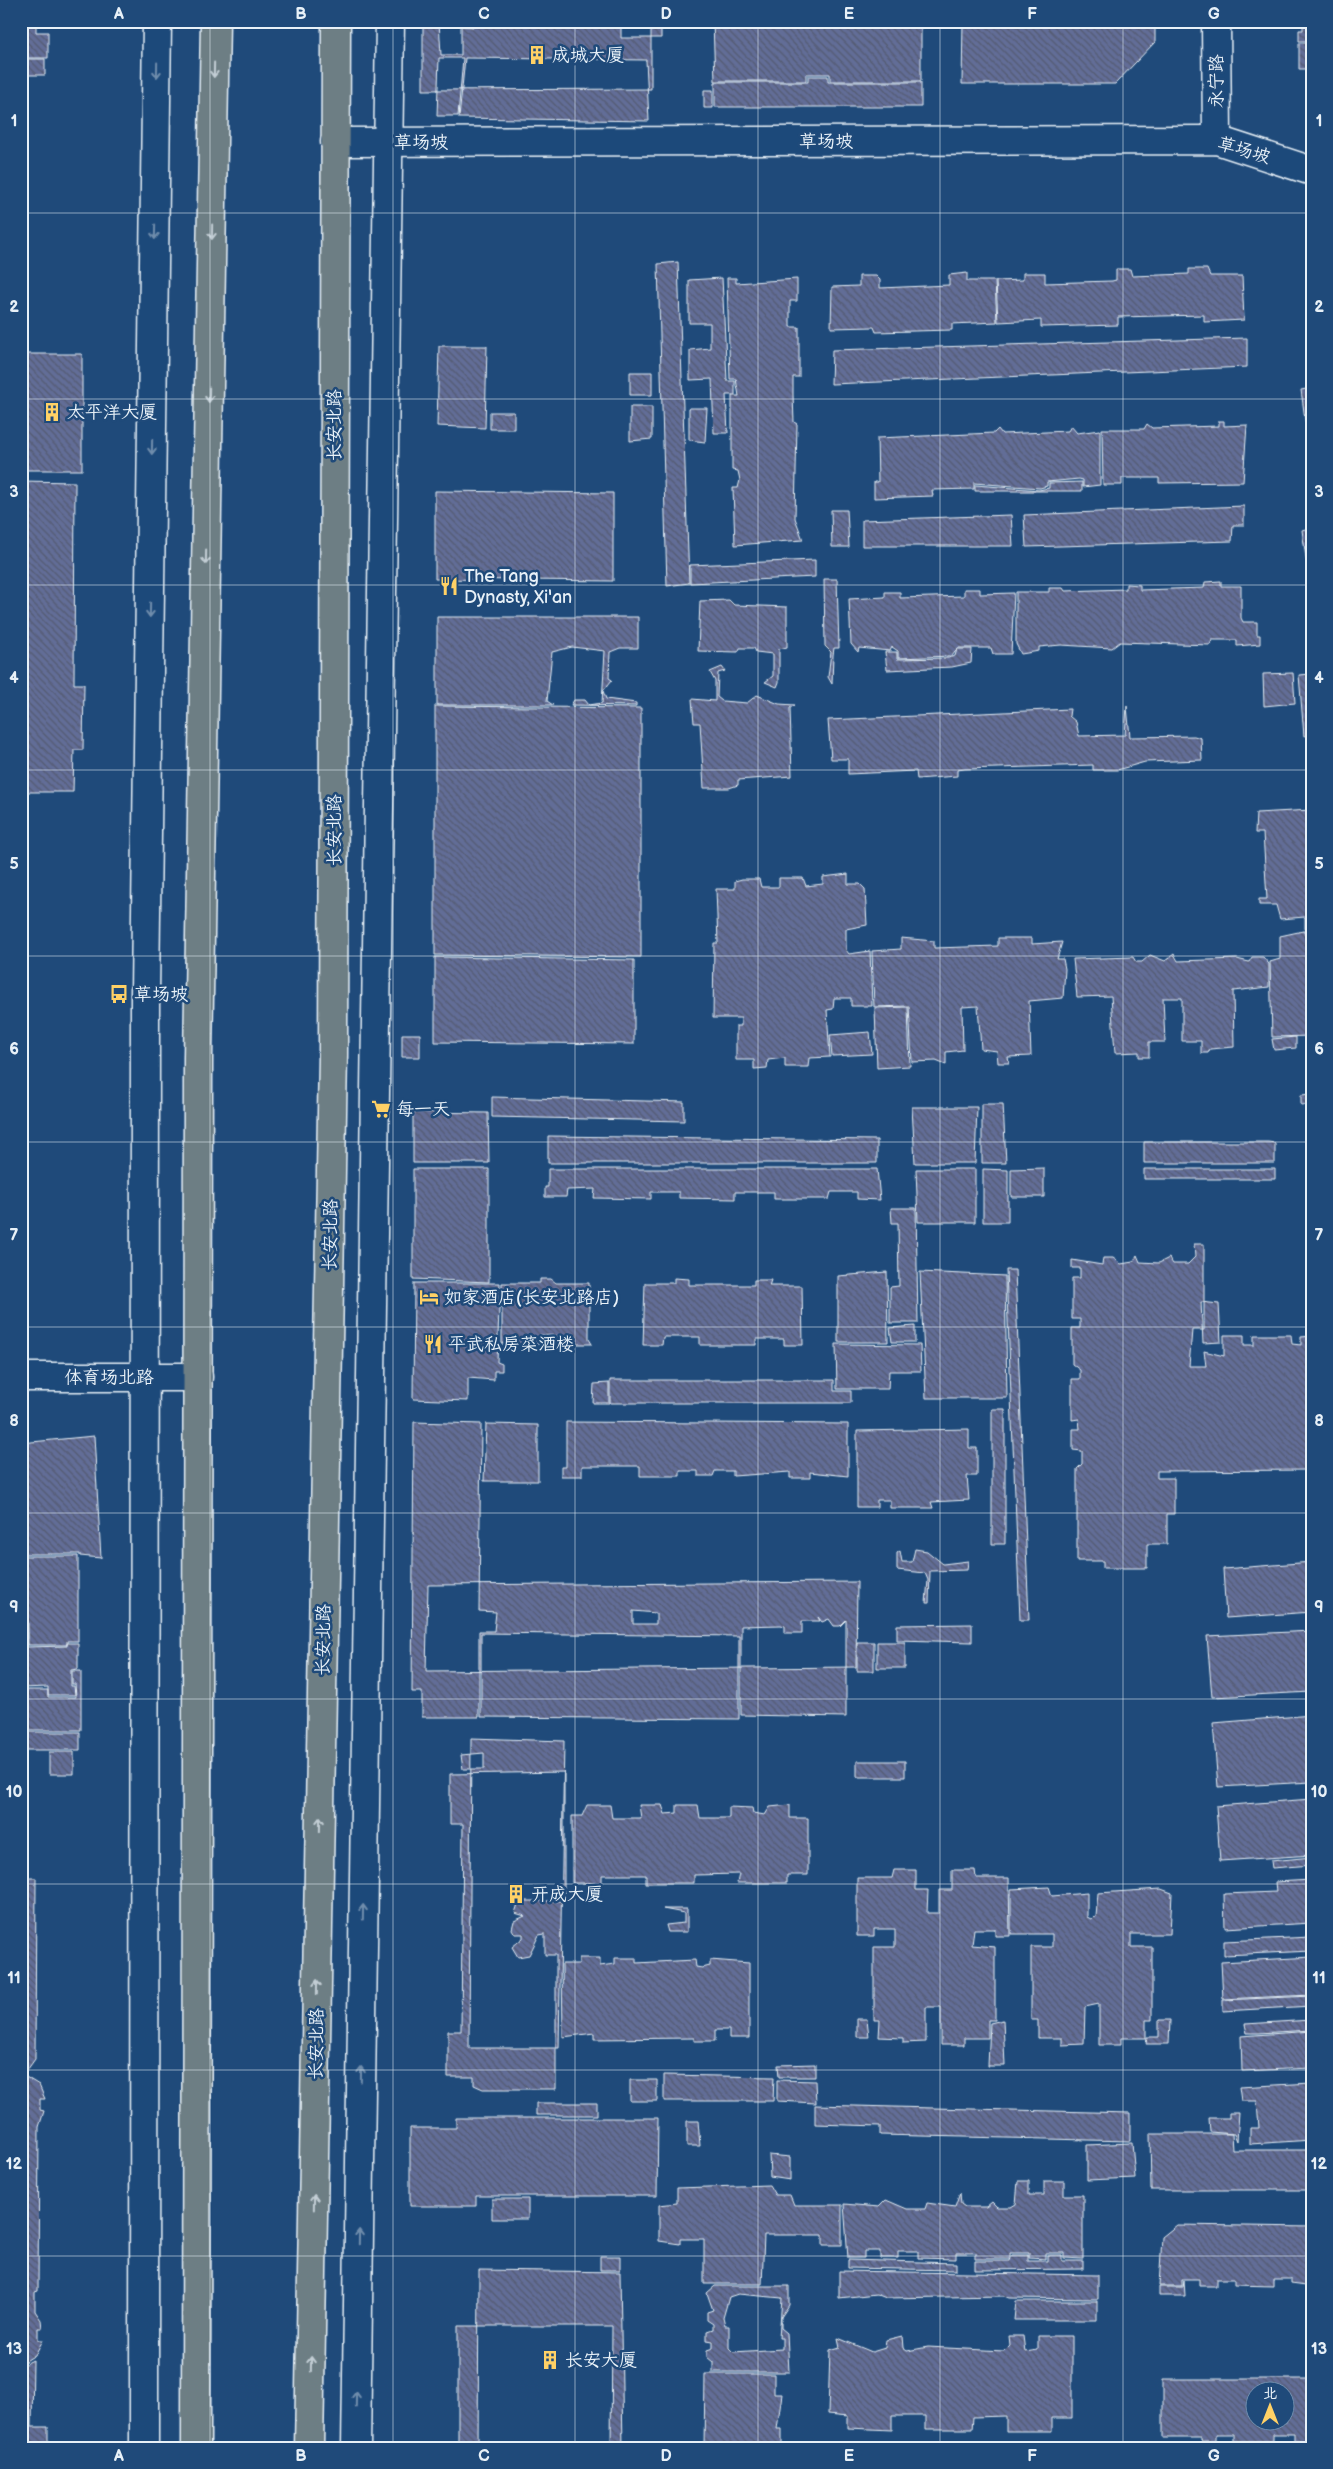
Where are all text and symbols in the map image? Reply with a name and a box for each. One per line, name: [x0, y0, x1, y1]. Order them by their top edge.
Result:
text: A: [113, 5, 124, 24]
text: B: [295, 5, 307, 24]
text: C: [478, 5, 490, 24]
text: D: [660, 5, 672, 24]
text: E: [844, 5, 854, 24]
text: F: [1027, 5, 1037, 24]
text: G: [1208, 5, 1220, 24]
building icon: 成城大厦: [526, 44, 548, 66]
place label: 成城大厦: [552, 45, 624, 66]
street label: 永宁路: [1206, 54, 1227, 108]
one-way arrow: [152, 62, 162, 78]
one-way arrow: [209, 62, 219, 78]
text: 1: [11, 112, 17, 131]
text: 1: [1316, 112, 1322, 131]
street label: 草场坡: [799, 131, 853, 152]
street label: 草场坡: [394, 132, 448, 153]
street label: 草场坡: [1215, 133, 1273, 168]
one-way arrow: [150, 224, 160, 240]
one-way arrow: [207, 224, 216, 240]
text: 2: [9, 298, 19, 317]
text: 2: [1314, 298, 1324, 317]
one-way arrow: [204, 386, 214, 403]
street label: 长安北路: [324, 389, 345, 461]
building icon: 太平洋大厦: [41, 401, 63, 423]
place label: 太平洋大厦: [67, 402, 157, 423]
one-way arrow: [147, 439, 157, 455]
text: 3: [9, 483, 19, 502]
text: 3: [1314, 483, 1324, 502]
one-way arrow: [201, 549, 211, 565]
place label: The Tang Dynasty, Xi'an: [464, 566, 572, 608]
restaurant icon: The Tang Dynasty, Xi'an: [438, 575, 460, 597]
one-way arrow: [145, 602, 155, 618]
text: 4: [9, 669, 19, 688]
text: 4: [1314, 669, 1324, 688]
street label: 长安北路: [324, 794, 345, 866]
text: 5: [9, 855, 19, 874]
text: 5: [1314, 855, 1324, 874]
bus stop icon: 草场坡: [108, 983, 130, 1005]
place label: 草场坡: [134, 984, 188, 1005]
text: 6: [9, 1040, 19, 1059]
text: 6: [1314, 1040, 1324, 1059]
supermarket icon: 每一天: [370, 1098, 392, 1120]
place label: 每一天: [396, 1099, 450, 1120]
street label: 长安北路: [319, 1199, 342, 1271]
text: 7: [10, 1226, 19, 1245]
text: 7: [1315, 1226, 1324, 1245]
hotel icon: 如家酒店(长安北路店): [418, 1286, 440, 1308]
place label: 如家酒店(长安北路店): [444, 1287, 619, 1308]
restaurant icon: 平武私房菜酒楼: [422, 1333, 444, 1355]
place label: 平武私房菜酒楼: [448, 1334, 574, 1355]
street label: 体育场北路: [64, 1367, 154, 1388]
text: 8: [9, 1412, 19, 1431]
text: 8: [1314, 1412, 1324, 1431]
text: 9: [9, 1598, 19, 1617]
text: 9: [1314, 1598, 1324, 1617]
street label: 长安北路: [312, 1604, 335, 1676]
text: 10: [6, 1783, 22, 1802]
text: 10: [1311, 1783, 1327, 1802]
one-way arrow: [315, 1816, 325, 1832]
building icon: 开成大厦: [505, 1883, 527, 1905]
place label: 开成大厦: [531, 1884, 603, 1905]
one-way arrow: [358, 1904, 368, 1920]
text: 11: [7, 1969, 21, 1988]
text: 11: [1312, 1969, 1326, 1988]
one-way arrow: [312, 1979, 322, 1995]
street label: 长安北路: [305, 2008, 328, 2080]
one-way arrow: [356, 2066, 366, 2082]
text: 12: [6, 2155, 23, 2174]
text: 12: [1311, 2155, 1328, 2174]
one-way arrow: [309, 2194, 318, 2210]
one-way arrow: [354, 2229, 364, 2245]
text: 13: [6, 2340, 22, 2359]
text: 13: [1311, 2340, 1327, 2359]
building icon: 长安大厦: [539, 2349, 561, 2371]
place label: 长安大厦: [565, 2350, 637, 2371]
one-way arrow: [306, 2356, 316, 2372]
north arrow: [1246, 2382, 1296, 2432]
text: 北: [1263, 2385, 1277, 2402]
one-way arrow: [352, 2391, 361, 2407]
text: A: [113, 2447, 124, 2466]
text: B: [295, 2447, 307, 2466]
text: C: [478, 2447, 490, 2466]
text: D: [660, 2447, 672, 2466]
text: E: [844, 2447, 854, 2466]
text: F: [1027, 2447, 1037, 2466]
text: G: [1208, 2447, 1220, 2466]

